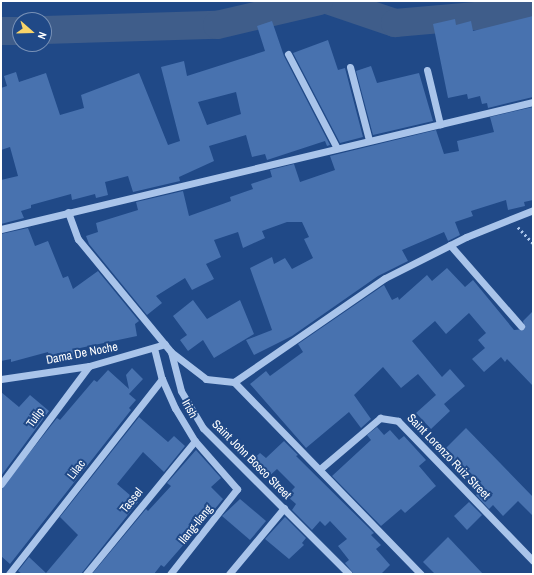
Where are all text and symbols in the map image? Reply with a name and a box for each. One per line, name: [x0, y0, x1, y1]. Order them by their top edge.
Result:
north arrow: [12, 12, 52, 52]
text: N: [35, 30, 50, 41]
street label: Dama De Noche: [45, 340, 119, 368]
street label: Irish: [178, 397, 200, 421]
street label: Tulip: [24, 405, 48, 431]
street label: Saint Lorenzo Ruiz Street: [403, 411, 493, 503]
street label: Saint John Bosco Street: [208, 417, 294, 503]
street label: Lilac: [65, 457, 89, 483]
street label: Tassel: [118, 486, 146, 516]
street label: Ilang-Ilang: [176, 503, 216, 547]

